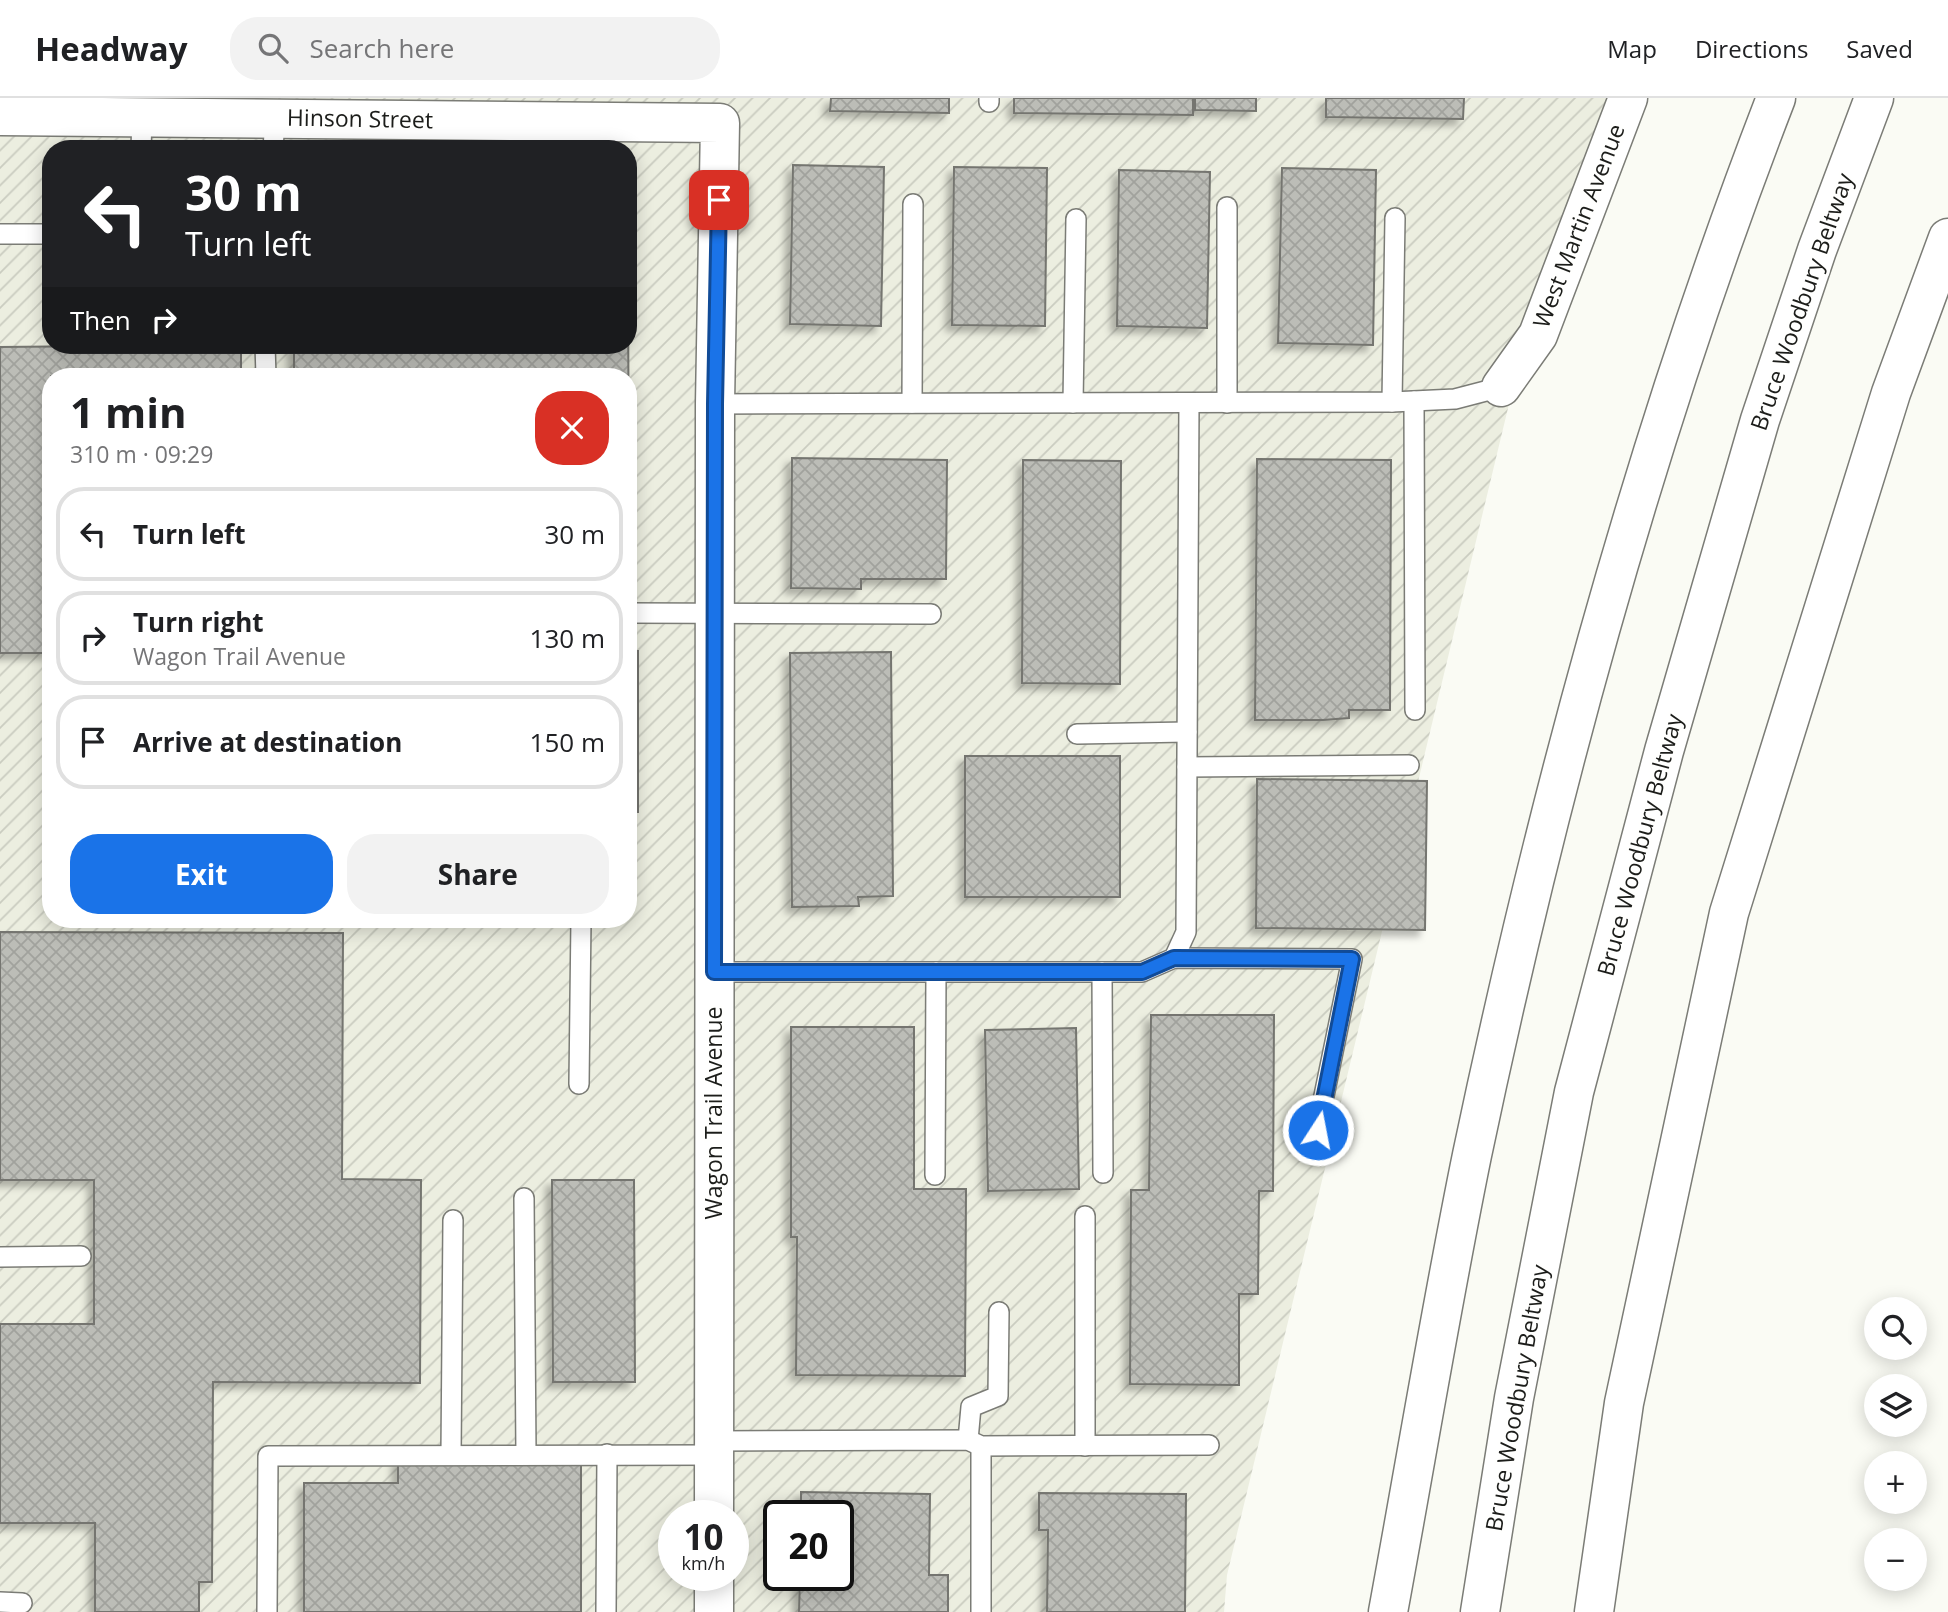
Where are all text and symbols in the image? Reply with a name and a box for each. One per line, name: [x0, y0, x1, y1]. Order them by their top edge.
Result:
search box: [230, 17, 720, 80]
text: Headway: [35, 26, 188, 71]
icon: search: [254, 29, 292, 67]
text: Search here: [310, 30, 454, 66]
text: Map: [1607, 32, 1657, 65]
text: Directions: [1695, 32, 1808, 65]
text: Saved: [1846, 32, 1913, 65]
street label: Hinson Street: [287, 101, 433, 135]
street label: West Martin Avenue: [1524, 119, 1632, 332]
text: 30 m: [185, 159, 302, 225]
icon: left: [70, 168, 161, 259]
street label: Bruce Woodbury Beltway: [1742, 168, 1860, 435]
pin: [689, 170, 749, 230]
icon: arrive: [700, 181, 738, 219]
text: Turn left: [185, 222, 311, 265]
icon: right: [145, 301, 183, 339]
text: Then: [70, 302, 131, 338]
text: 1 min: [70, 383, 187, 440]
button: close: [535, 391, 609, 465]
text: 310 m · 09:29: [70, 438, 213, 470]
icon: left: [74, 515, 112, 553]
text: Turn left: [133, 516, 245, 552]
text: 30 m: [544, 516, 605, 552]
text: Turn right: [133, 604, 264, 640]
icon: right: [74, 619, 112, 657]
text: 130 m: [530, 620, 605, 656]
text: Wagon Trail Avenue: [133, 640, 346, 672]
street label: Bruce Woodbury Beltway: [1589, 710, 1690, 979]
icon: arrive: [74, 723, 112, 761]
text: Arrive at destination: [133, 724, 402, 760]
text: 150 m: [530, 724, 605, 760]
button: Exit: [70, 834, 333, 914]
button: Share: [347, 834, 609, 914]
street label: Wagon Trail Avenue: [697, 1007, 729, 1219]
position arrow: [1281, 1093, 1355, 1167]
street label: Bruce Woodbury Beltway: [1477, 1262, 1555, 1534]
map controls: [1864, 1297, 1927, 1591]
button: search: [1864, 1297, 1927, 1360]
button: layers: [1864, 1374, 1927, 1437]
button: +: [1864, 1451, 1927, 1514]
speed limit sign: 20: [763, 1500, 854, 1591]
text: 10: [683, 1513, 724, 1560]
button: −: [1864, 1528, 1927, 1591]
text: km/h: [682, 1551, 725, 1575]

